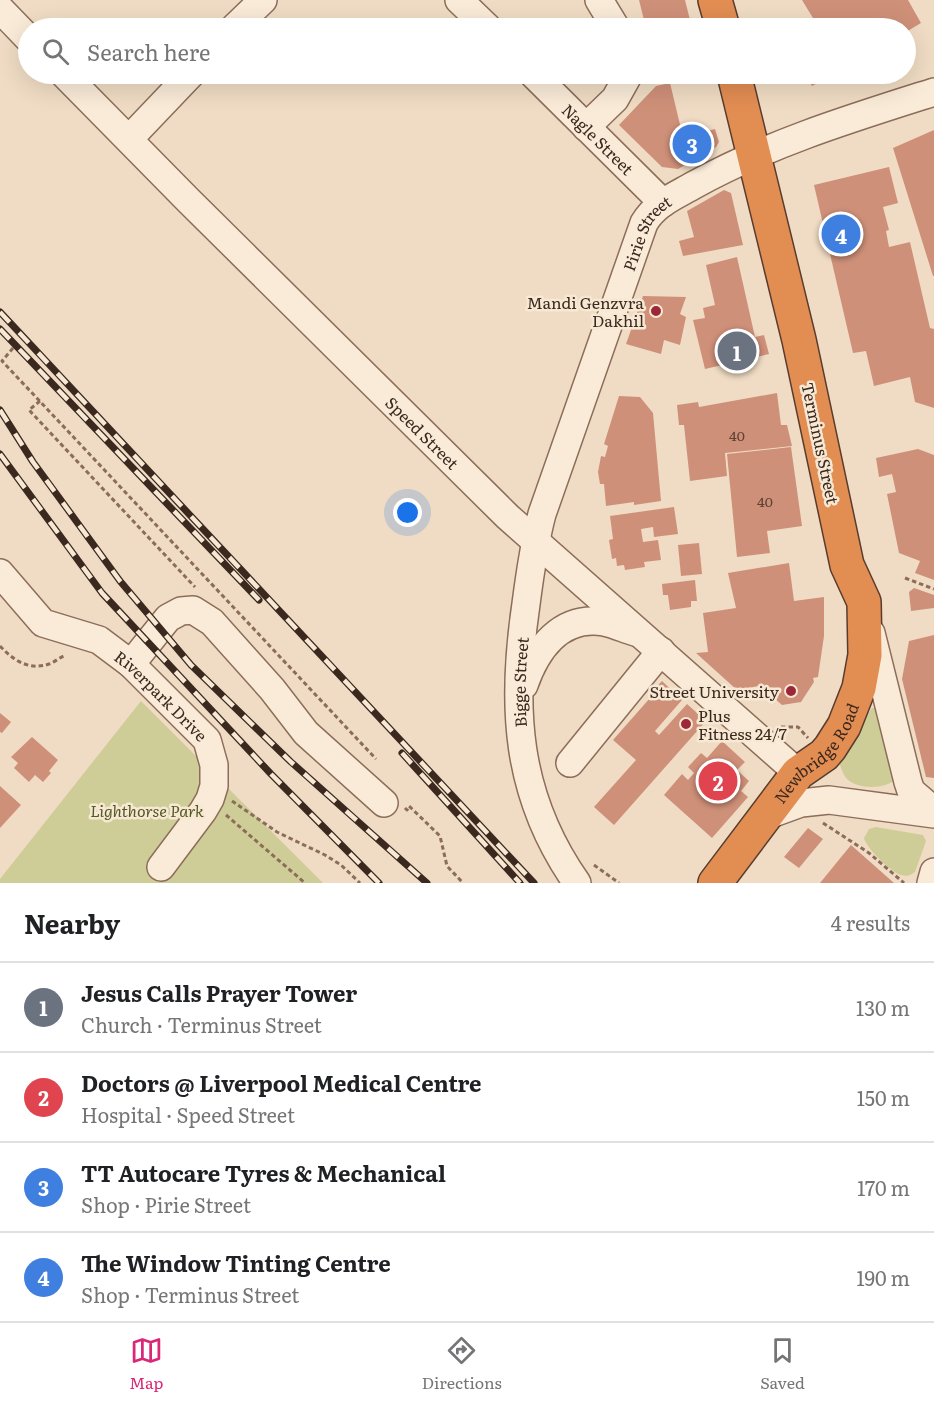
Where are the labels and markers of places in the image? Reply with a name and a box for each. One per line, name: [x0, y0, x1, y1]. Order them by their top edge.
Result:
pin: 3: [672, 122, 712, 166]
pin: 4: [822, 212, 860, 256]
place label: Mandi Genzvra Dakhil: [527, 290, 644, 332]
marker: Mandi Genzvra Dakhil: [649, 304, 663, 318]
pin: 1: [718, 328, 756, 374]
place label: Street University: [649, 679, 780, 703]
marker: Street University: [784, 684, 798, 698]
place label: Plus Fitness 24/7: [698, 703, 787, 745]
marker: Plus Fitness 24/7: [679, 717, 693, 731]
pin: 2: [698, 758, 738, 804]

